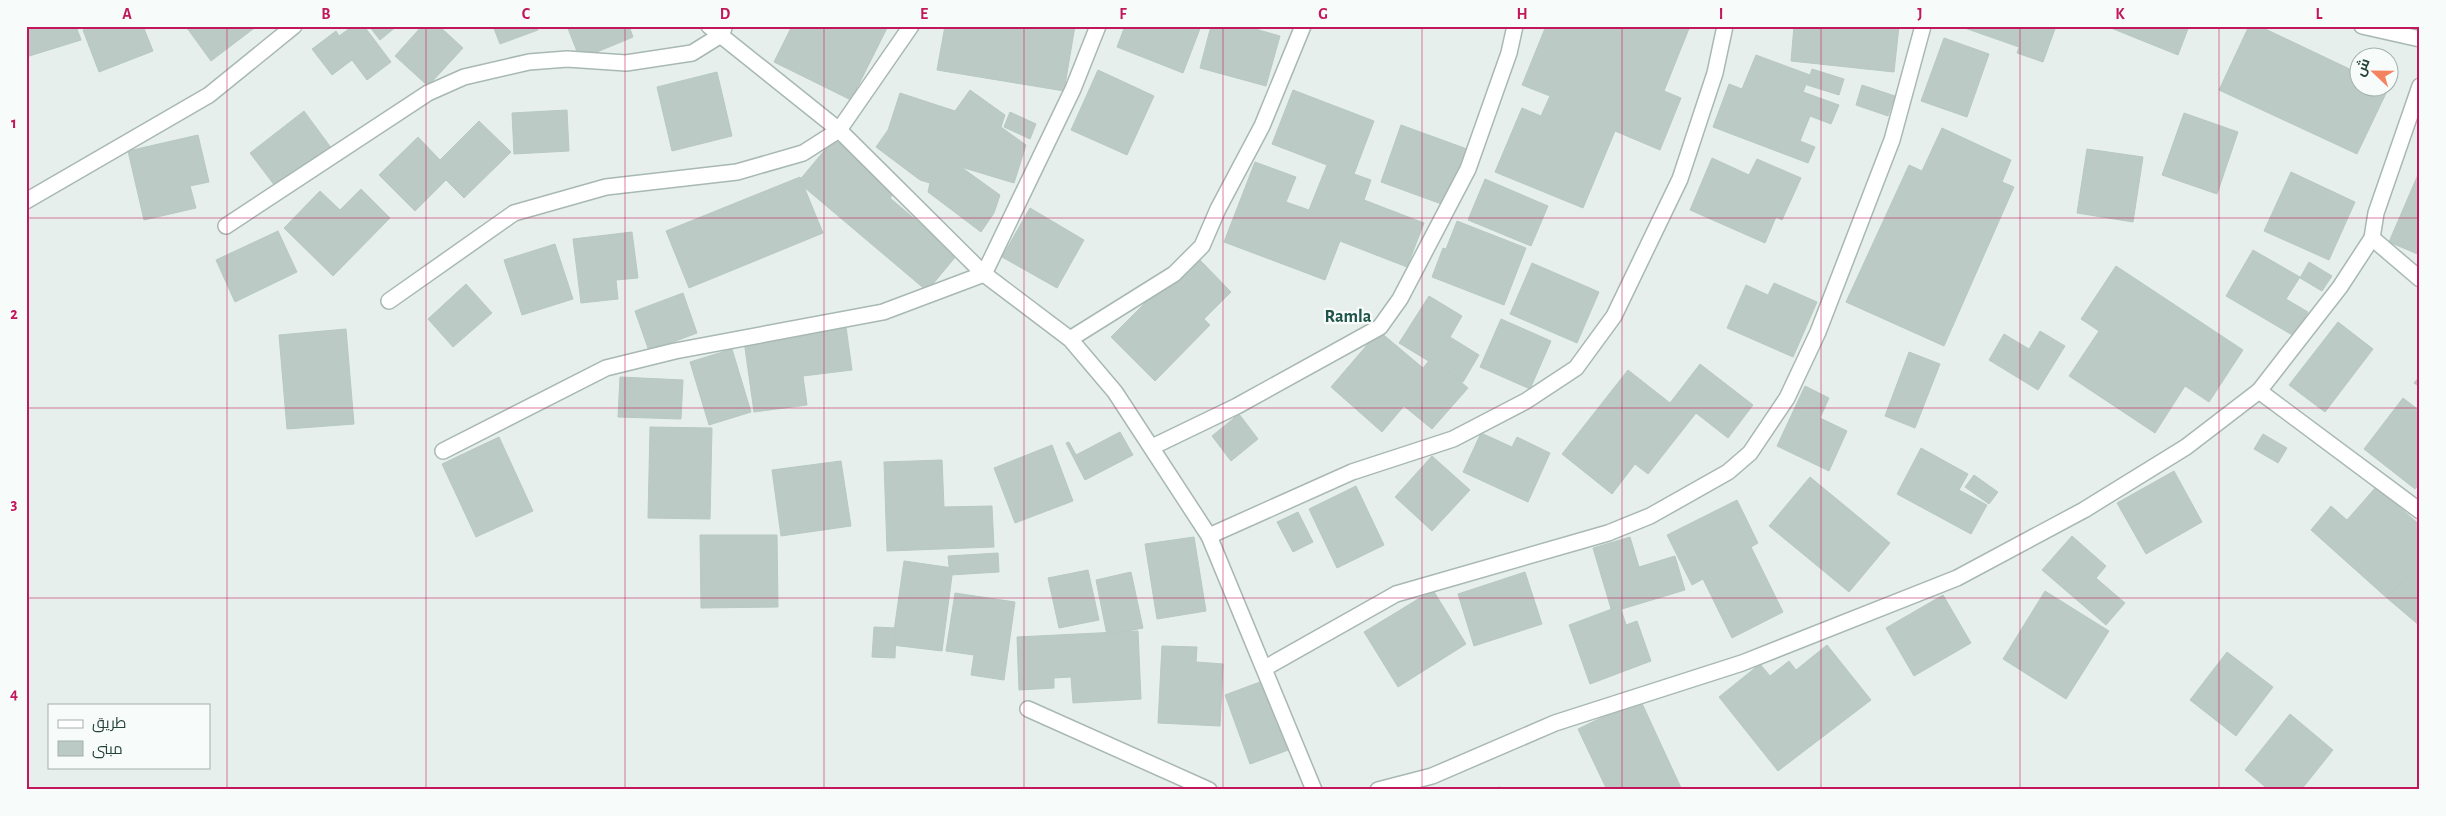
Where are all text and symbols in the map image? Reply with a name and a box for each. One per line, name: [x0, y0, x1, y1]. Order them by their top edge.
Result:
text: A: [122, 6, 132, 22]
text: B: [321, 6, 331, 22]
text: C: [522, 6, 531, 22]
text: D: [720, 6, 731, 22]
text: E: [920, 6, 928, 22]
text: F: [1119, 6, 1127, 22]
text: G: [1318, 6, 1328, 22]
text: H: [1516, 6, 1528, 22]
text: I: [1719, 6, 1723, 22]
text: J: [1917, 6, 1923, 22]
text: K: [2115, 6, 2125, 22]
text: L: [2316, 6, 2323, 22]
north arrow: [2348, 48, 2398, 98]
text: ش: [2351, 56, 2374, 79]
text: 1: [11, 115, 17, 131]
text: 2: [10, 306, 18, 322]
district label: Ramla: [1325, 308, 1372, 326]
text: 3: [11, 496, 18, 512]
text: 4: [10, 686, 18, 702]
legend: [48, 704, 210, 768]
text: طريق: [92, 716, 126, 733]
text: مبنى: [92, 742, 123, 759]

